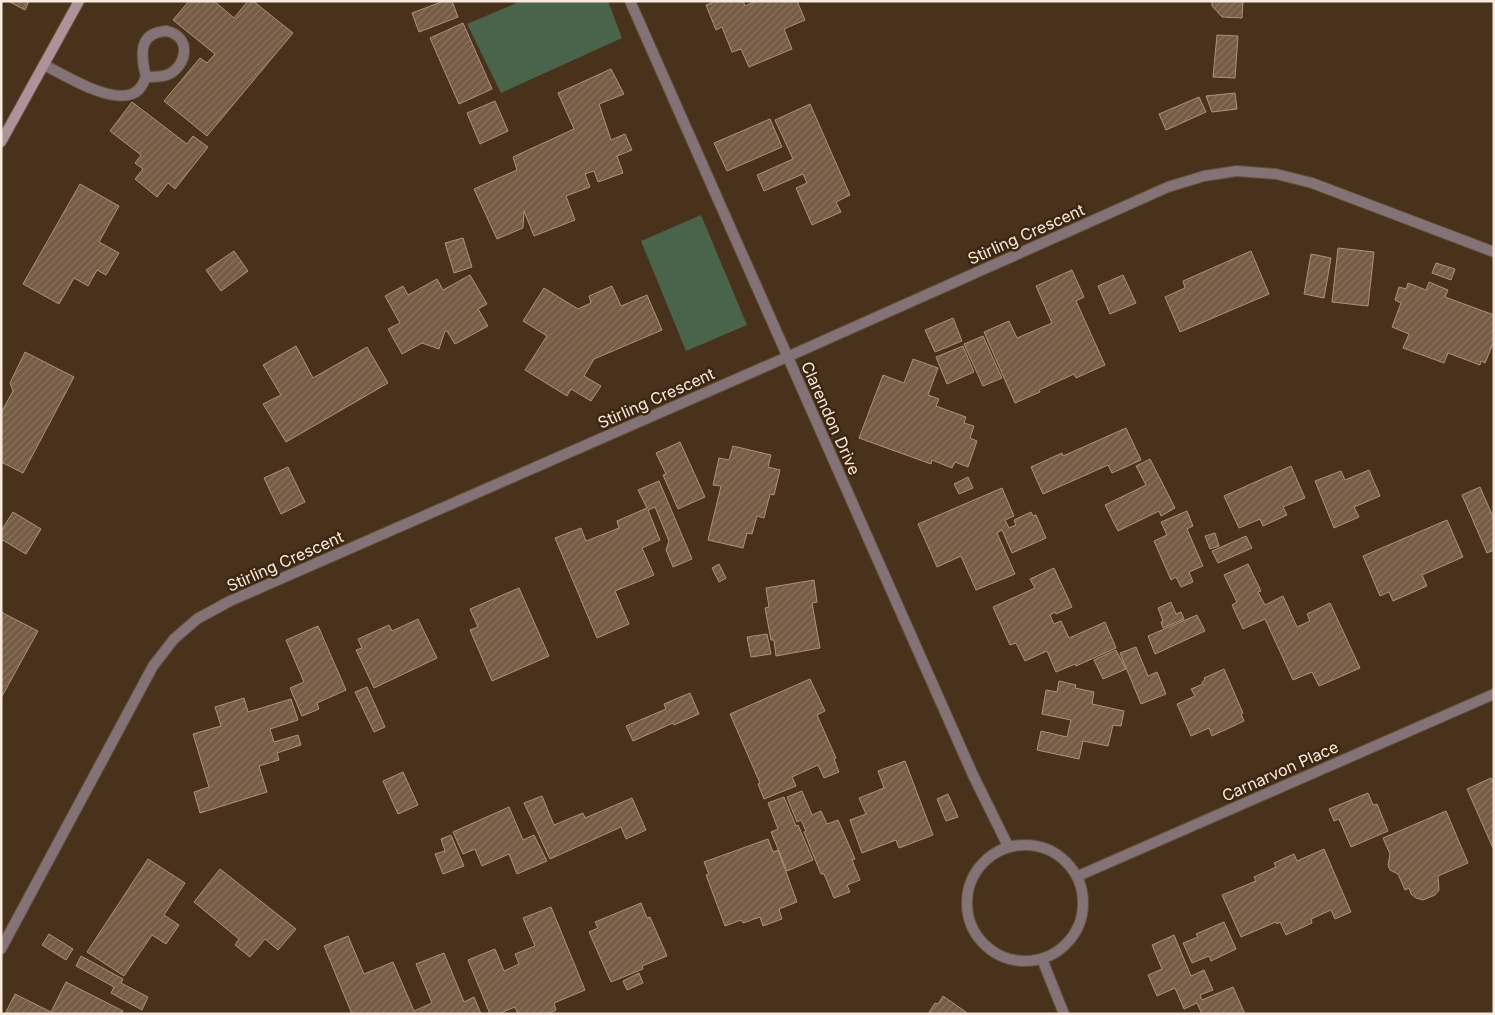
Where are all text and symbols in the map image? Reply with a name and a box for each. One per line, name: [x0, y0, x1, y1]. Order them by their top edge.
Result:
street label: Stirling Crescent: [965, 199, 1087, 269]
street label: Clarendon Drive: [797, 358, 865, 478]
street label: Stirling Crescent: [595, 363, 717, 433]
street label: Stirling Crescent: [224, 526, 346, 596]
street label: Carnarvon Place: [1219, 736, 1341, 806]

